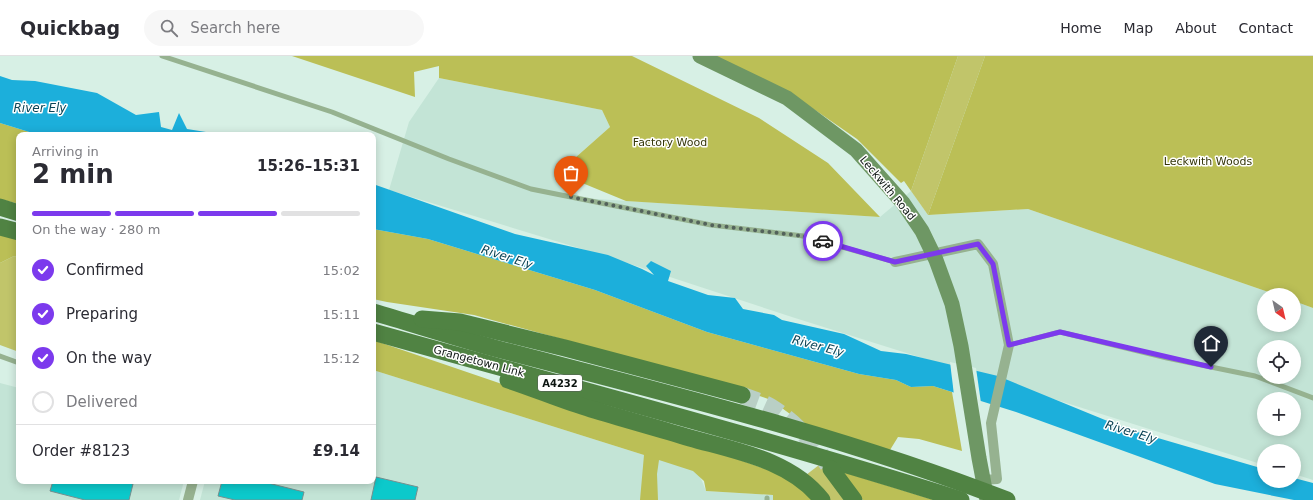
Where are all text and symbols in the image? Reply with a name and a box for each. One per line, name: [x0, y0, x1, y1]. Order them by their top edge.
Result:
search box: [144, 10, 424, 46]
text: Quickbag: [20, 17, 120, 39]
icon: search: [158, 17, 180, 39]
text: Search here: [190, 19, 280, 37]
text: Home: [1060, 20, 1102, 36]
text: Map: [1124, 20, 1153, 36]
text: About: [1175, 20, 1217, 36]
text: Contact: [1239, 20, 1293, 36]
water label: River Ely: [14, 101, 67, 115]
park label: Factory Wood: [633, 136, 707, 149]
text: Arriving in: [32, 144, 99, 159]
street label: Leckwith Road: [857, 154, 918, 223]
park label: Leckwith Woods: [1164, 155, 1252, 168]
pin: [554, 156, 588, 197]
text: 15:26–15:31: [257, 157, 360, 175]
text: 2 min: [32, 159, 114, 189]
icon: bag: [560, 162, 582, 184]
courier: [803, 221, 843, 261]
text: On the way · 280 m: [32, 222, 160, 237]
icon: car: [812, 230, 834, 252]
water label: River Ely: [480, 242, 535, 272]
icon: check: [32, 259, 54, 281]
text: Confirmed: [66, 261, 144, 279]
text: 15:02: [323, 263, 360, 278]
north arrow: [1257, 288, 1301, 332]
map controls: [1257, 288, 1301, 488]
icon: check: [32, 303, 54, 325]
text: Preparing: [66, 305, 138, 323]
text: 15:11: [323, 307, 360, 322]
pin: [1194, 326, 1228, 367]
water label: River Ely: [791, 332, 846, 360]
icon: home: [1200, 332, 1222, 354]
button: locate: [1257, 340, 1301, 384]
street label: Grangetown Link: [432, 343, 526, 380]
icon: check: [32, 347, 54, 369]
text: On the way: [66, 349, 152, 367]
text: 15:12: [323, 351, 360, 366]
road number: A4232: [538, 375, 582, 391]
button: +: [1257, 392, 1301, 436]
text: Delivered: [66, 393, 138, 411]
water label: River Ely: [1104, 418, 1159, 447]
text: Order #8123: [32, 442, 130, 460]
text: £9.14: [313, 442, 360, 460]
button: −: [1257, 444, 1301, 488]

